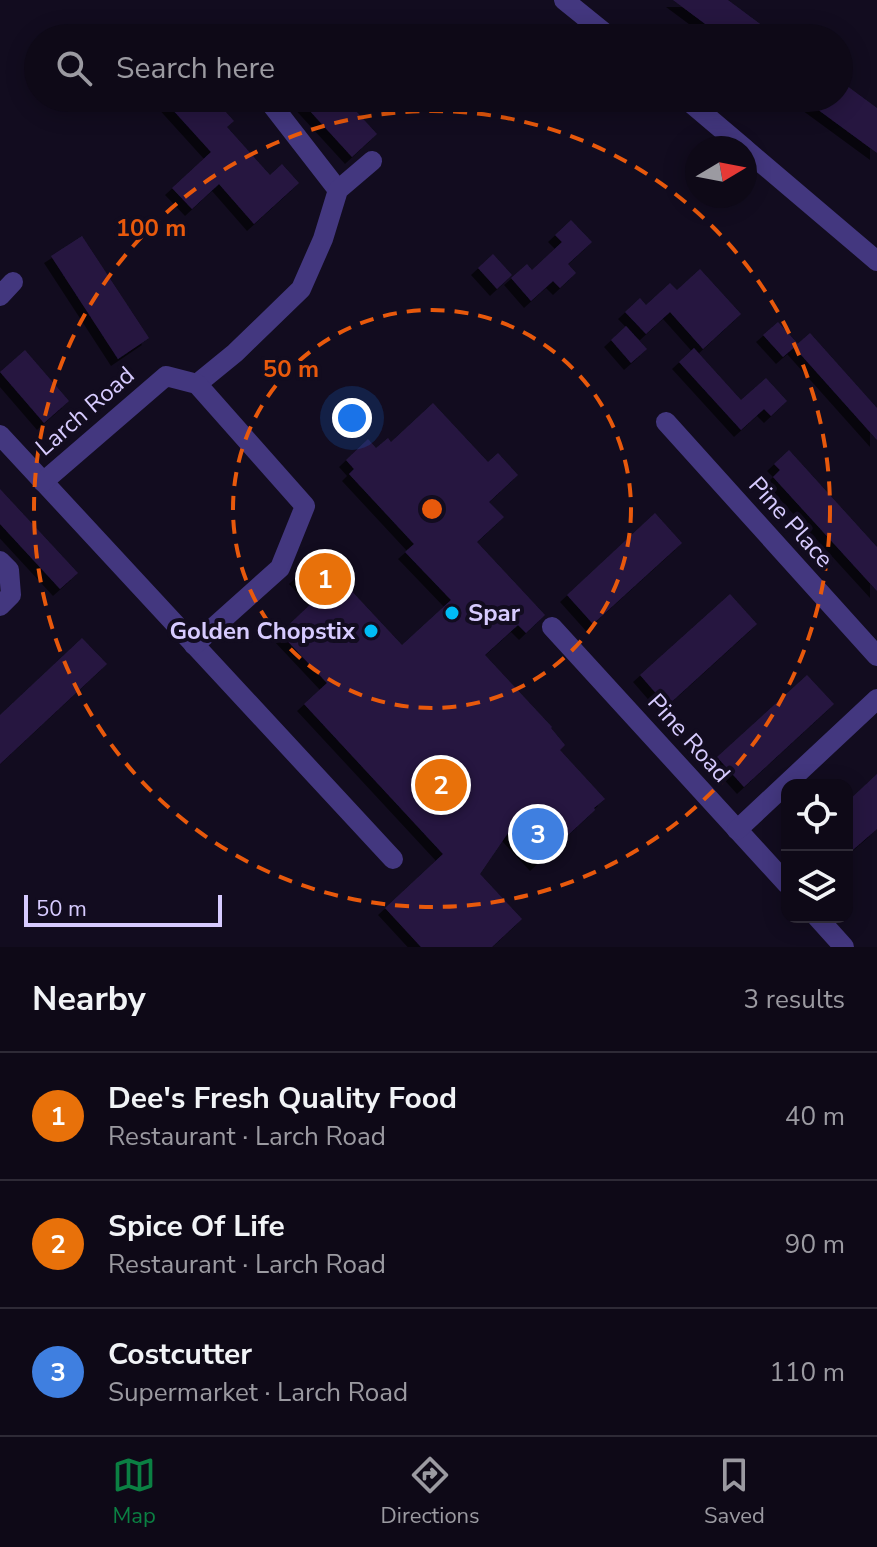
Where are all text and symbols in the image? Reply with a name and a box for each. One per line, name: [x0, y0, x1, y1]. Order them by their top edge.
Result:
search box: [24, 24, 853, 112]
icon: search: [52, 46, 96, 90]
text: Search here: [116, 48, 275, 89]
north arrow: [685, 136, 757, 208]
text: 100 m: [116, 212, 186, 244]
text: 50 m: [263, 353, 319, 385]
street label: Larch Road: [29, 359, 141, 463]
your location: [332, 398, 372, 438]
street label: Pine Place: [742, 470, 840, 574]
centre of rings: [418, 495, 446, 523]
pin: 1: [299, 549, 351, 609]
place label: Spar: [468, 597, 521, 629]
marker: Spar: [443, 604, 461, 622]
place label: Golden Chopstix: [169, 615, 356, 647]
marker: Golden Chopstix: [362, 622, 380, 640]
street label: Pine Road: [641, 687, 737, 789]
pin: 2: [415, 755, 467, 815]
map controls: [781, 779, 853, 923]
button: locate: [781, 779, 853, 851]
pin: 3: [512, 804, 564, 864]
button: layers: [781, 851, 853, 923]
scale bar: [24, 891, 222, 927]
text: 50 m: [36, 894, 87, 924]
text: Nearby: [32, 976, 146, 1022]
text: 3 results: [744, 982, 845, 1017]
text: Dee's Fresh Quality Food: [108, 1078, 457, 1119]
text: 1: [50, 1099, 66, 1134]
text: 40 m: [785, 1099, 845, 1134]
text: Restaurant · Larch Road: [108, 1119, 386, 1154]
text: Spice Of Life: [108, 1206, 285, 1247]
text: 2: [50, 1227, 66, 1262]
text: 90 m: [785, 1227, 845, 1262]
text: Restaurant · Larch Road: [108, 1247, 386, 1282]
text: Costcutter: [108, 1334, 252, 1375]
text: 3: [50, 1355, 66, 1390]
text: 110 m: [769, 1355, 845, 1390]
text: Supermarket · Larch Road: [108, 1375, 408, 1410]
tab: Map: [112, 1453, 156, 1531]
tab: Directions: [381, 1453, 480, 1531]
tab: Saved: [704, 1453, 765, 1531]

